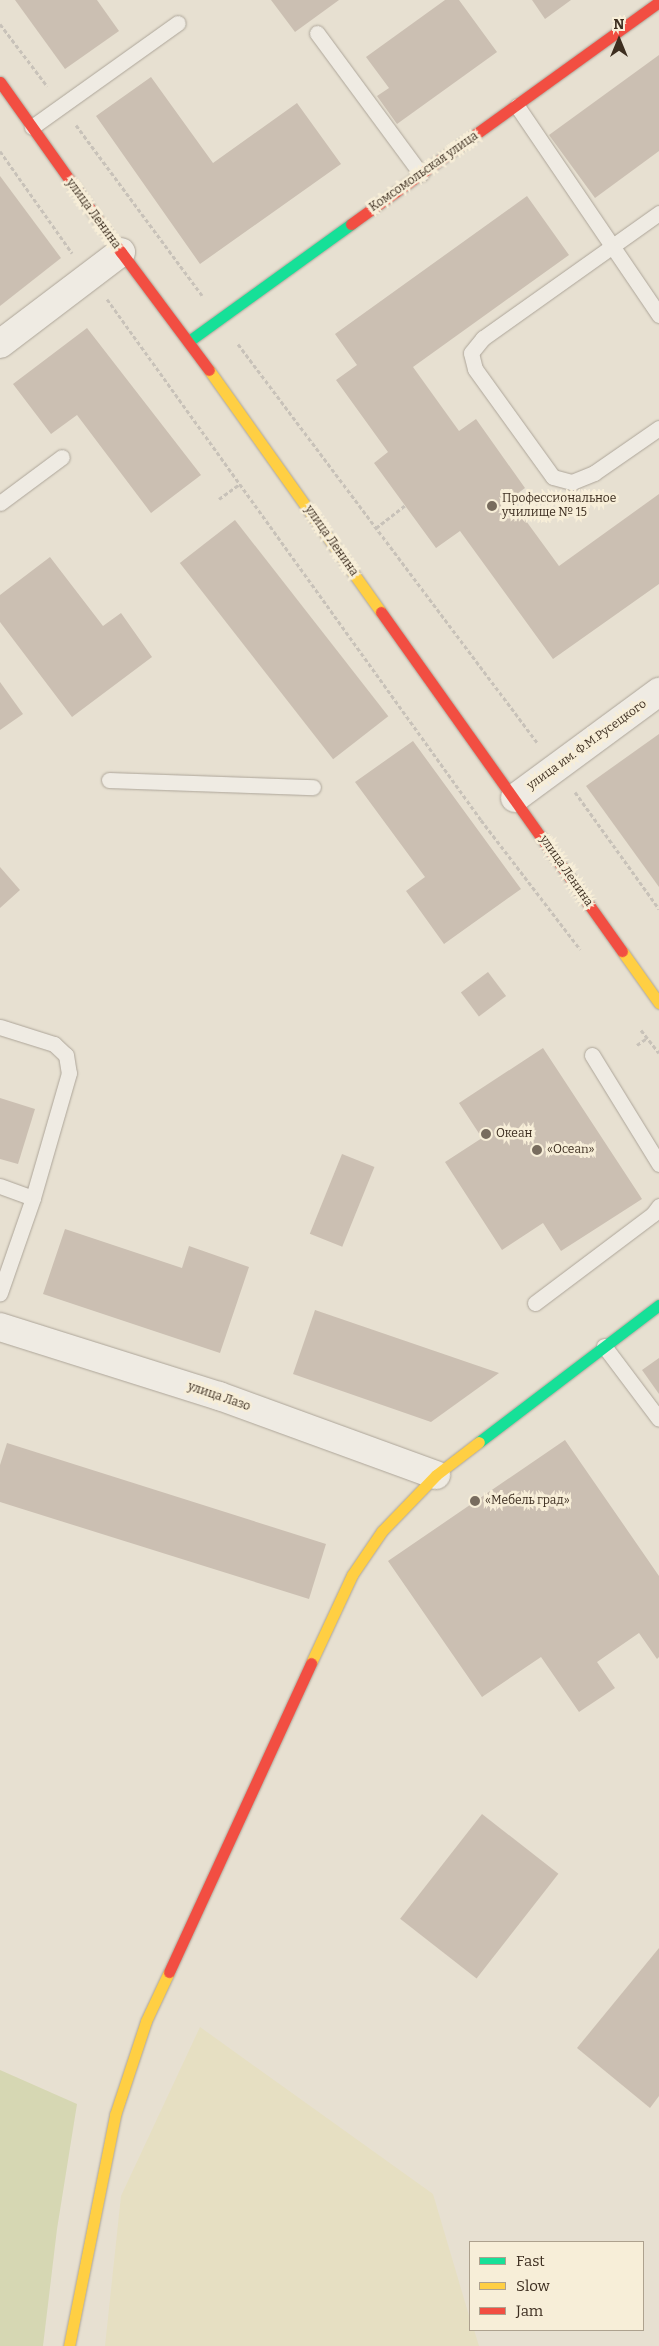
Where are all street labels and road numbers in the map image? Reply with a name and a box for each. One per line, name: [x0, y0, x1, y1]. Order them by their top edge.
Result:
street label: Комсомольская улица: [367, 129, 481, 215]
street label: улица Ленина: [63, 176, 123, 252]
street label: улица Ленина: [301, 503, 361, 579]
street label: улица им. Ф.М.Русецкого: [525, 697, 649, 793]
street label: улица Ленина: [536, 833, 596, 909]
street label: улица Лазо: [186, 1380, 252, 1414]

